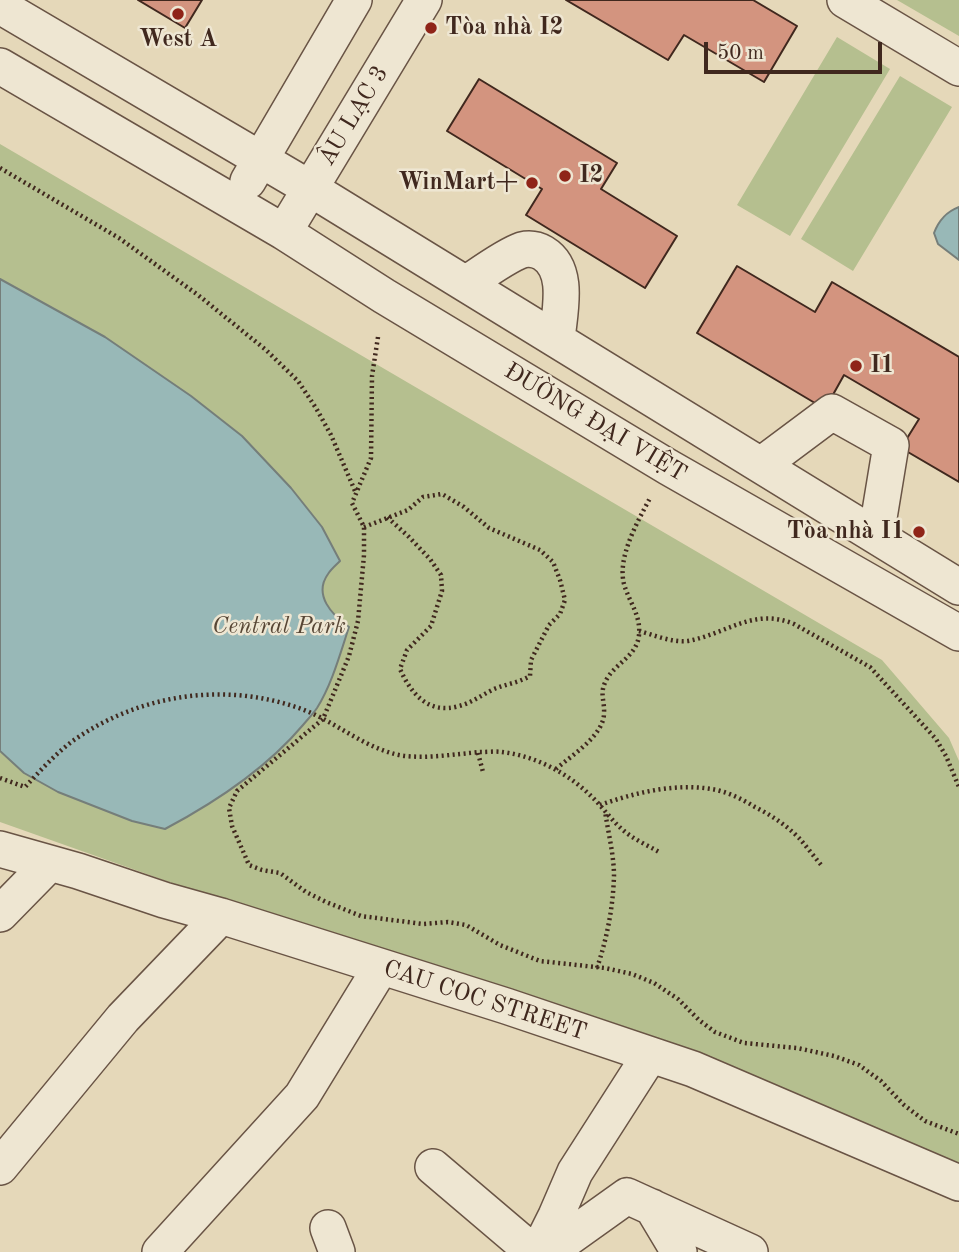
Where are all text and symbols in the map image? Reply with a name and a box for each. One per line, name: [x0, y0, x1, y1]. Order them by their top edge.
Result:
marker: West A: [170, 6, 186, 22]
place label: Tòa nhà I2: [445, 14, 563, 42]
marker: Tòa nhà I2: [423, 20, 439, 36]
place label: West A: [139, 26, 217, 54]
scale bar: [707, 28, 886, 72]
text: 50 m: [717, 43, 764, 64]
street label: ÂU LẠC 3: [313, 61, 395, 171]
place label: I2: [579, 162, 603, 190]
marker: I2: [557, 168, 573, 184]
place label: WinMart+: [398, 169, 518, 197]
marker: WinMart+: [524, 175, 540, 191]
place label: I1: [870, 352, 894, 380]
street label: ĐƯỜNG ĐẠI VIỆT: [498, 357, 692, 489]
marker: I1: [848, 358, 864, 374]
place label: Tòa nhà I1: [787, 518, 905, 546]
marker: Tòa nhà I1: [911, 524, 927, 540]
park label: Central Park: [212, 613, 346, 641]
street label: CAU COC STREET: [380, 955, 590, 1047]

